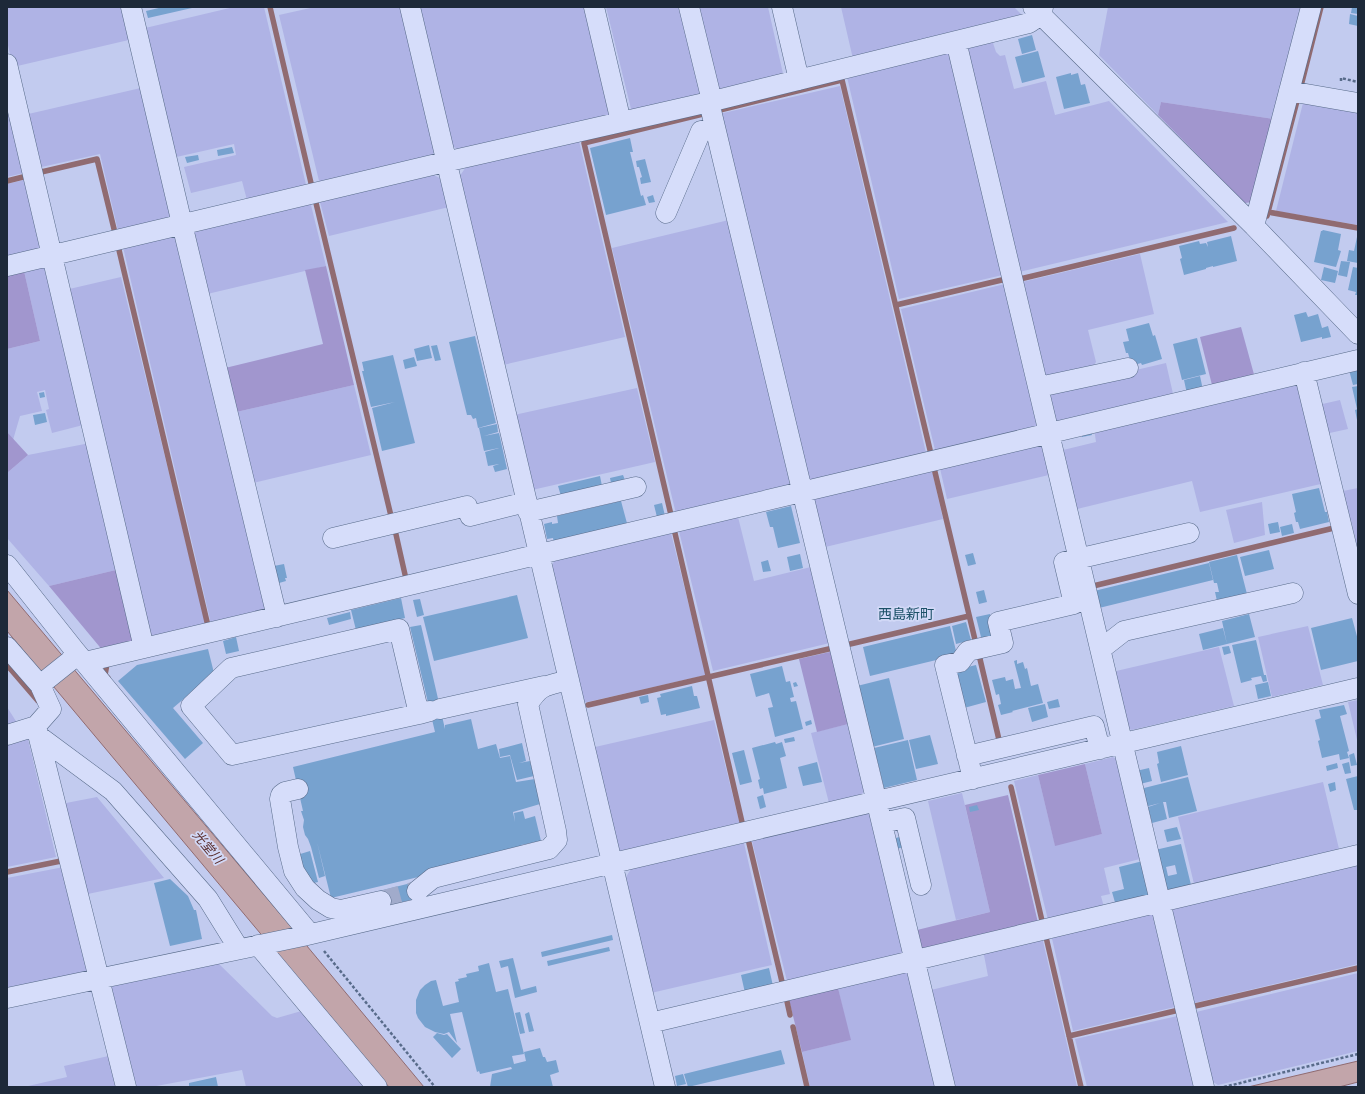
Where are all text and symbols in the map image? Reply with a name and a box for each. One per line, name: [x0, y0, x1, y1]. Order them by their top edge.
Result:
district label: 西島新町: [878, 604, 934, 624]
water label: 光堂川: [189, 827, 228, 869]

